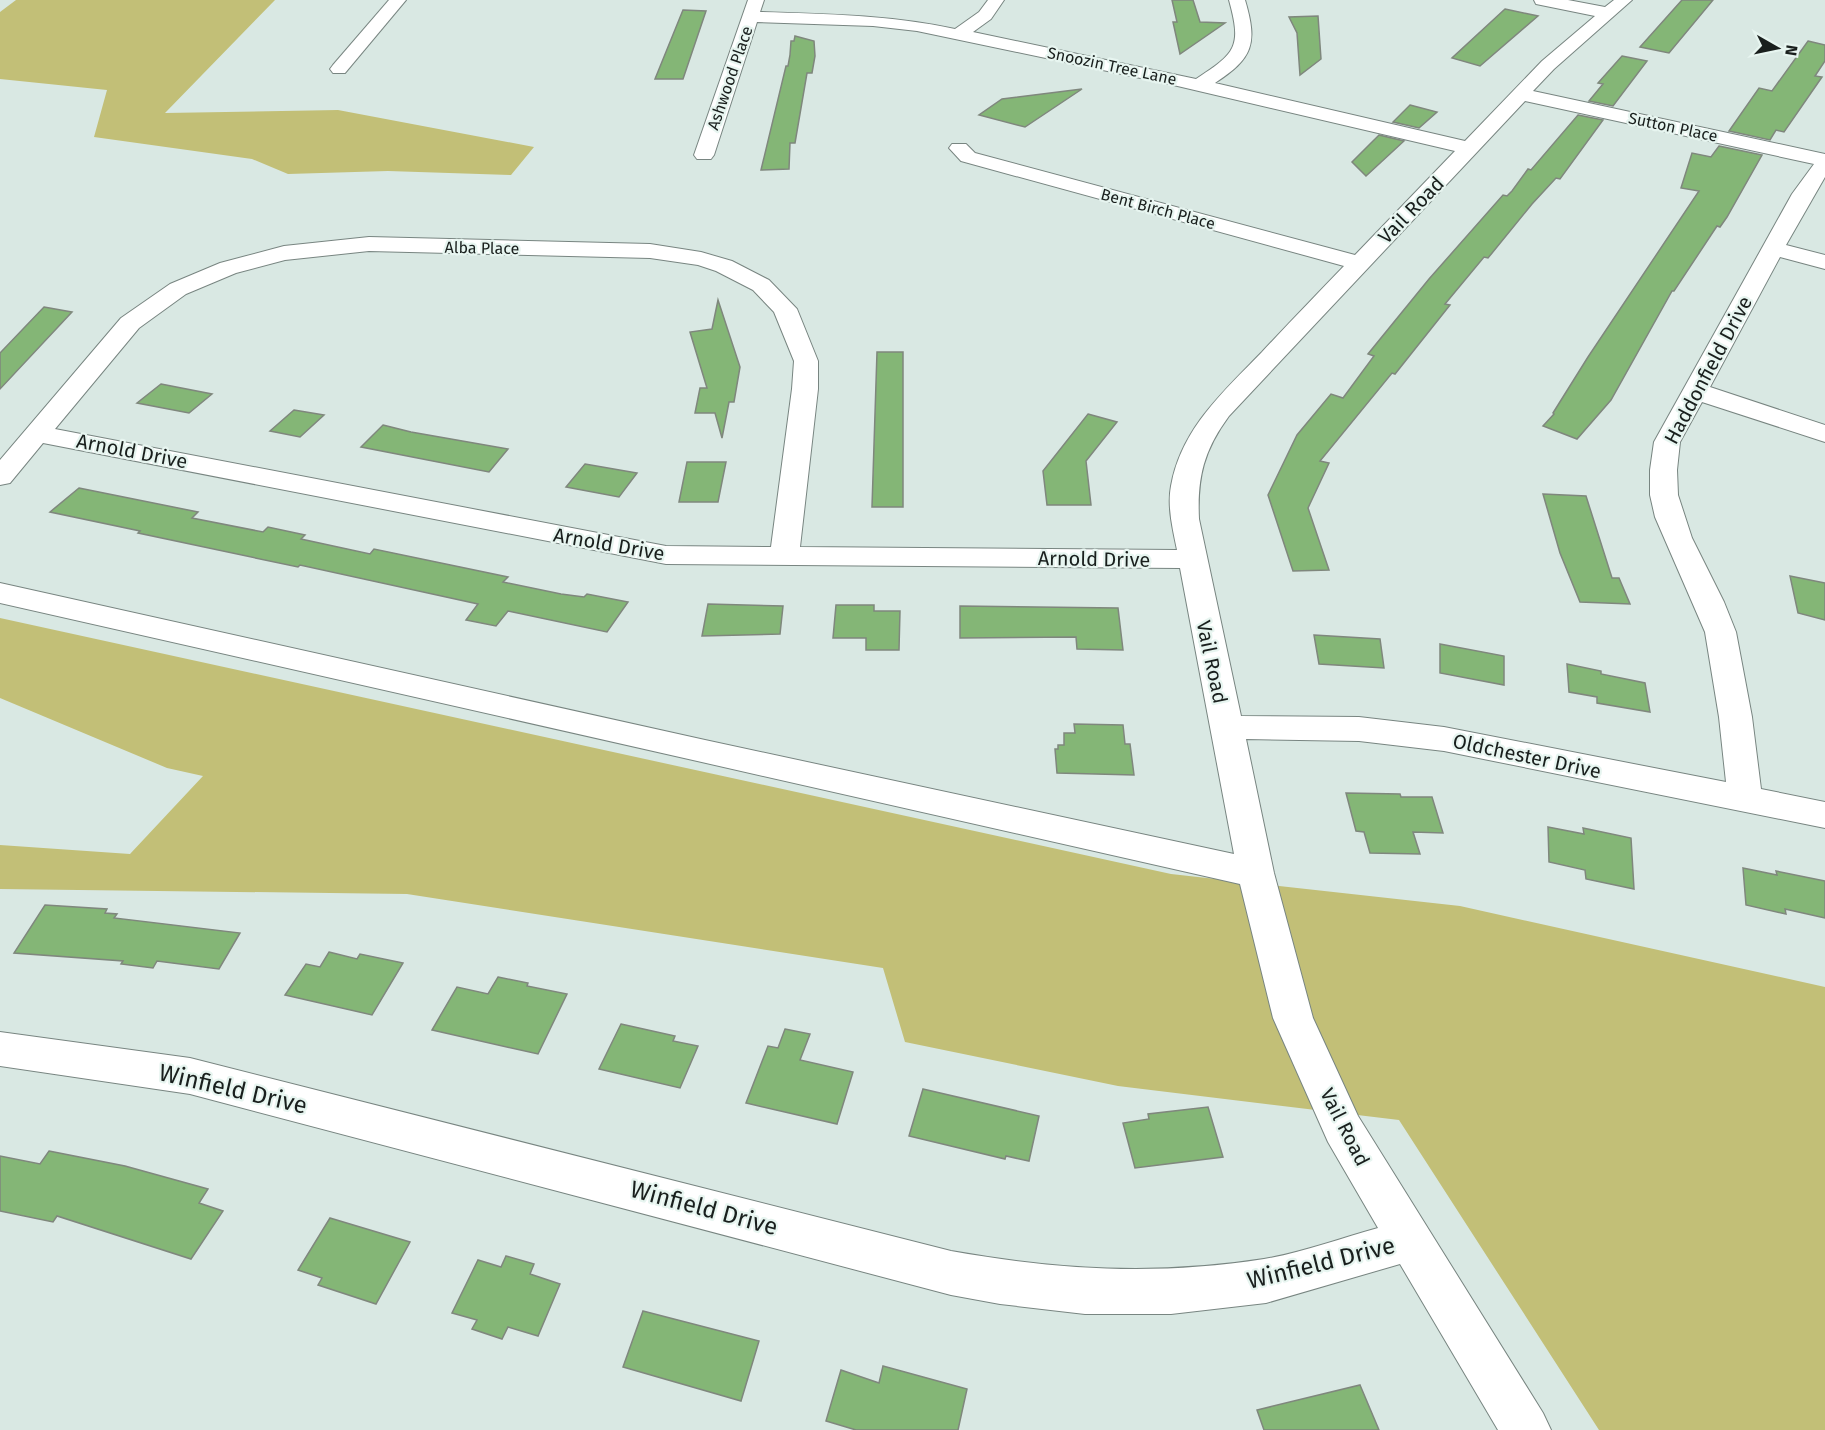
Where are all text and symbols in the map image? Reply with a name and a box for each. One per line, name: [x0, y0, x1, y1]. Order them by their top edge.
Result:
north arrow: [1747, 18, 1807, 78]
street label: Ashwood Place: [703, 24, 757, 132]
street label: Snoozin Tree Lane: [1046, 43, 1178, 89]
text: N: [1781, 44, 1802, 57]
street label: Sutton Place: [1627, 108, 1719, 146]
street label: Vail Road: [1373, 171, 1449, 249]
street label: Bent Birch Place: [1099, 185, 1217, 233]
street label: Alba Place: [445, 238, 519, 258]
street label: Haddonfield Drive: [1659, 292, 1757, 448]
street label: Arnold Drive: [74, 428, 190, 474]
street label: Arnold Drive: [552, 522, 666, 566]
street label: Arnold Drive: [1038, 546, 1150, 572]
street label: Vail Road: [1192, 618, 1232, 706]
street label: Oldchester Drive: [1451, 729, 1603, 783]
street label: Winfield Drive: [156, 1058, 310, 1120]
street label: Vail Road: [1315, 1084, 1375, 1170]
street label: Winfield Drive: [627, 1175, 781, 1241]
street label: Winfield Drive: [1244, 1231, 1398, 1295]

